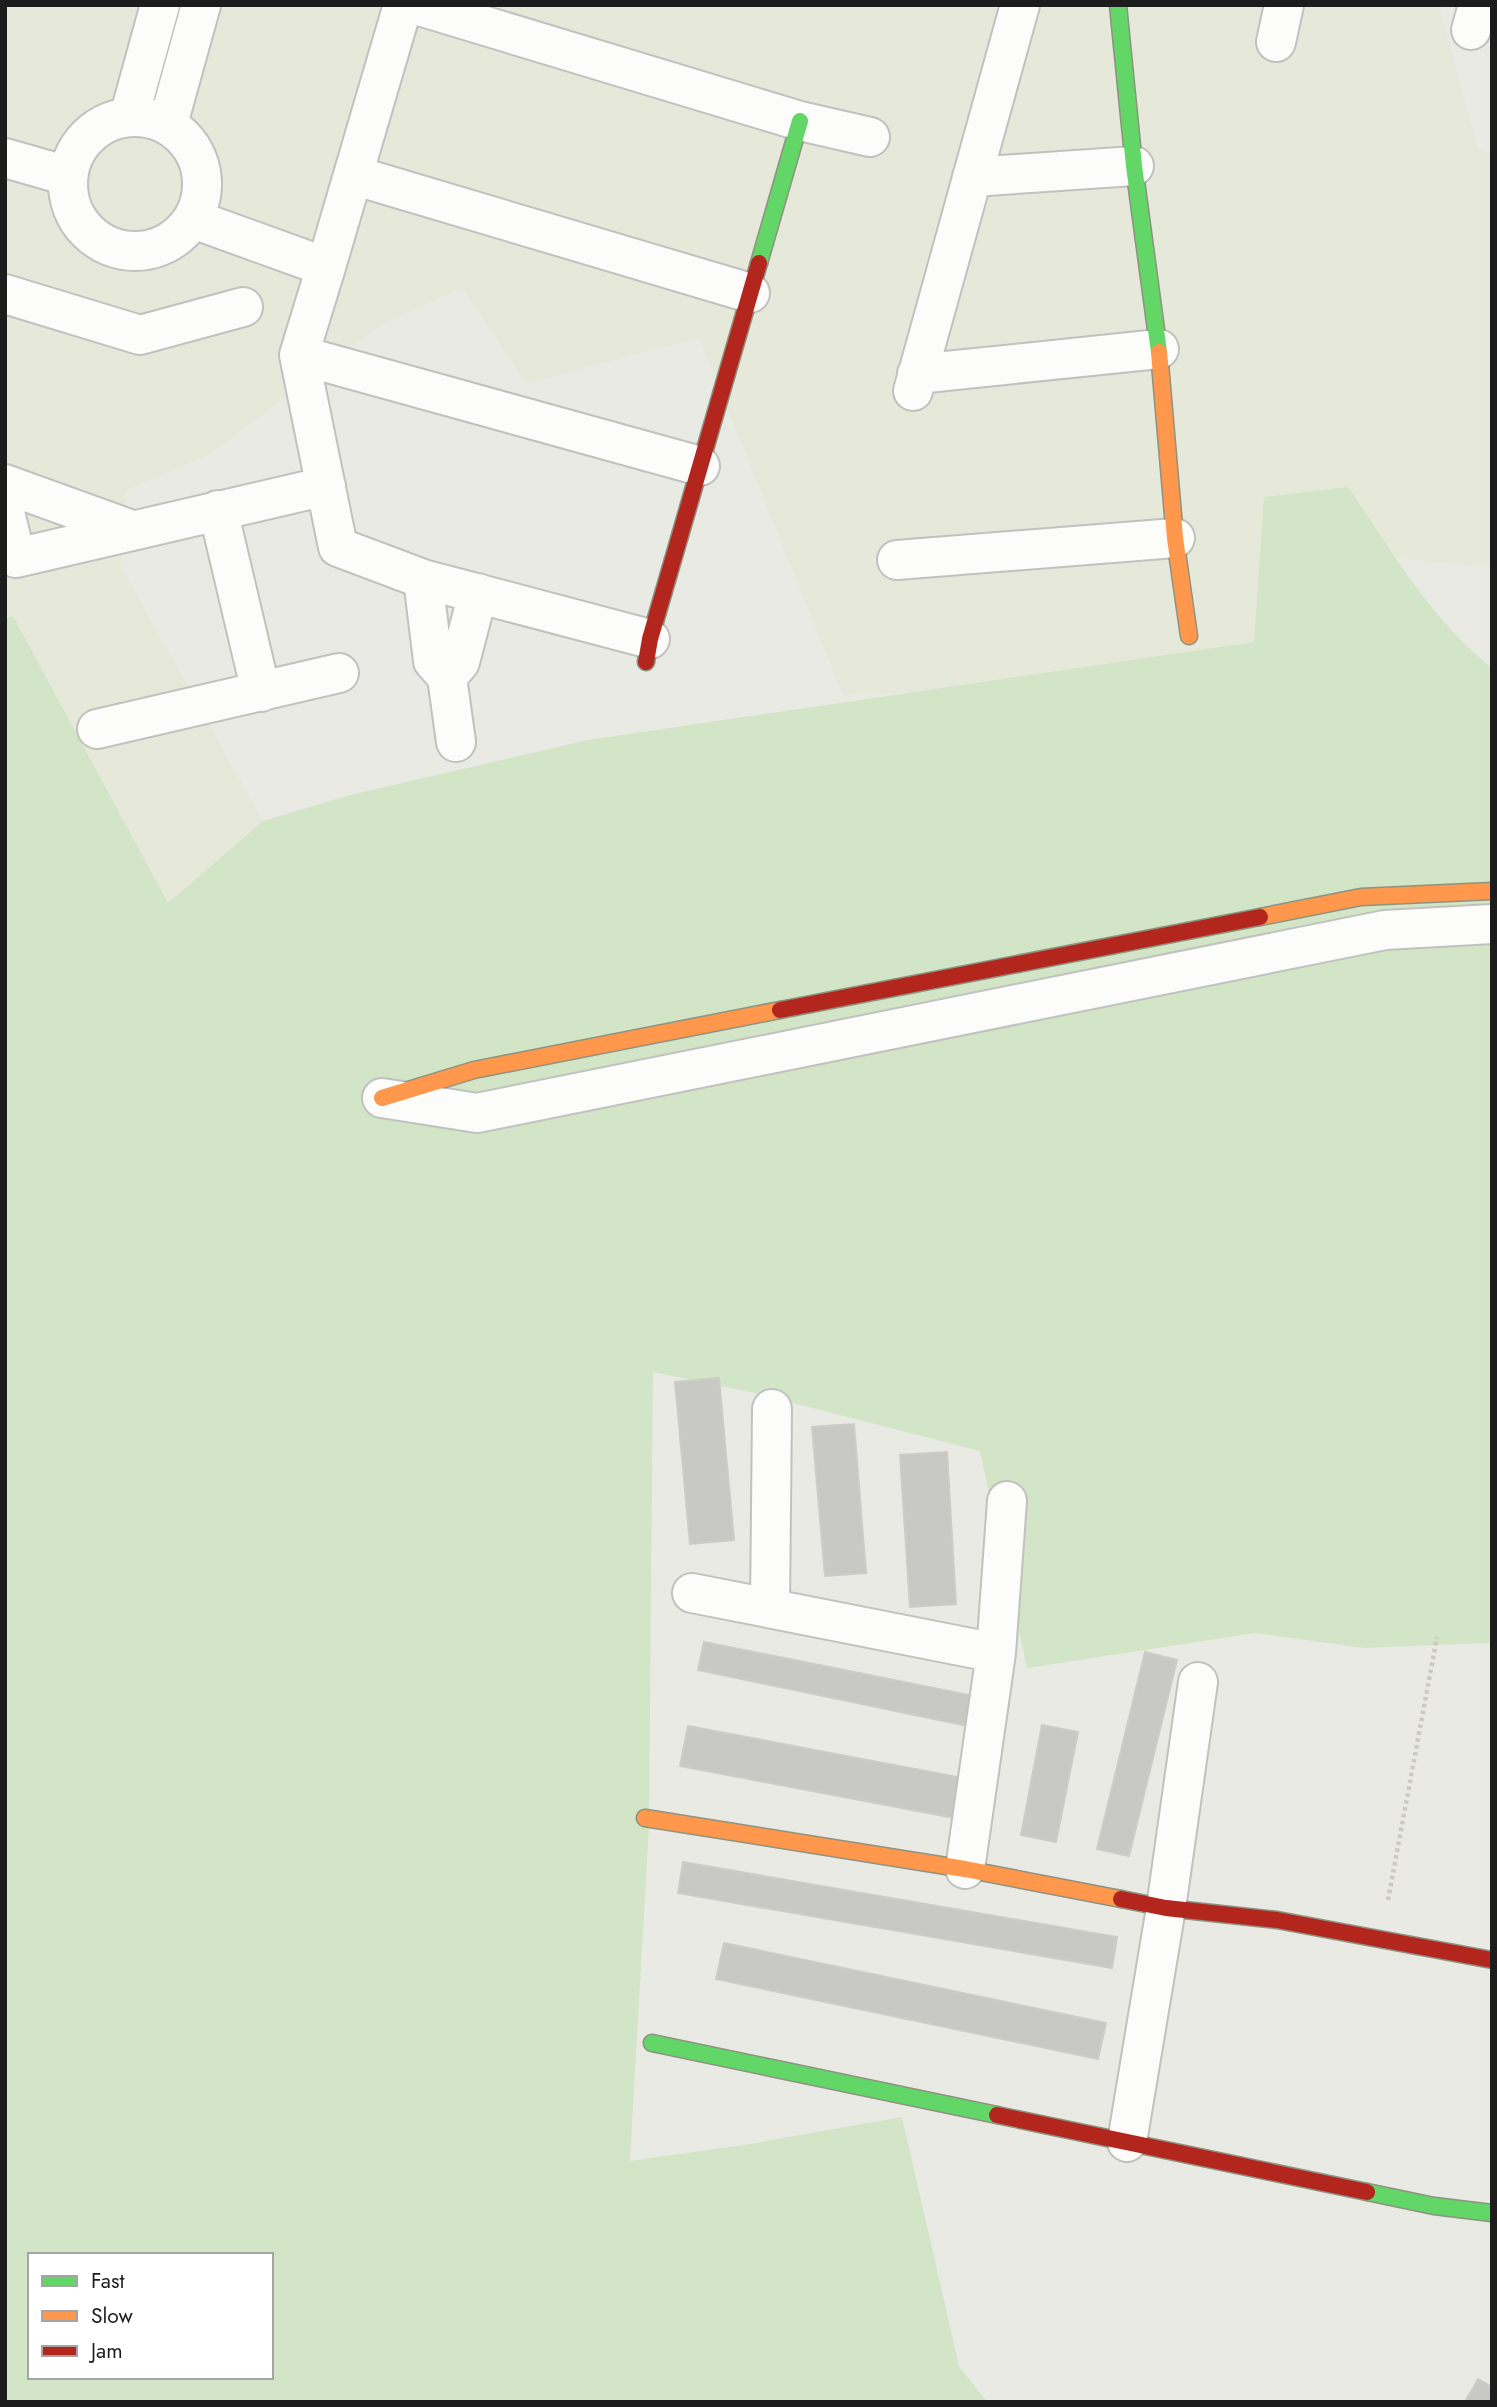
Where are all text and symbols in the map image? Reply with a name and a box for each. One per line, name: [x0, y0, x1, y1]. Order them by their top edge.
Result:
legend: [28, 2253, 273, 2379]
text: Fast: [91, 2266, 124, 2296]
text: Slow: [91, 2301, 133, 2331]
text: Jam: [88, 2336, 123, 2366]

